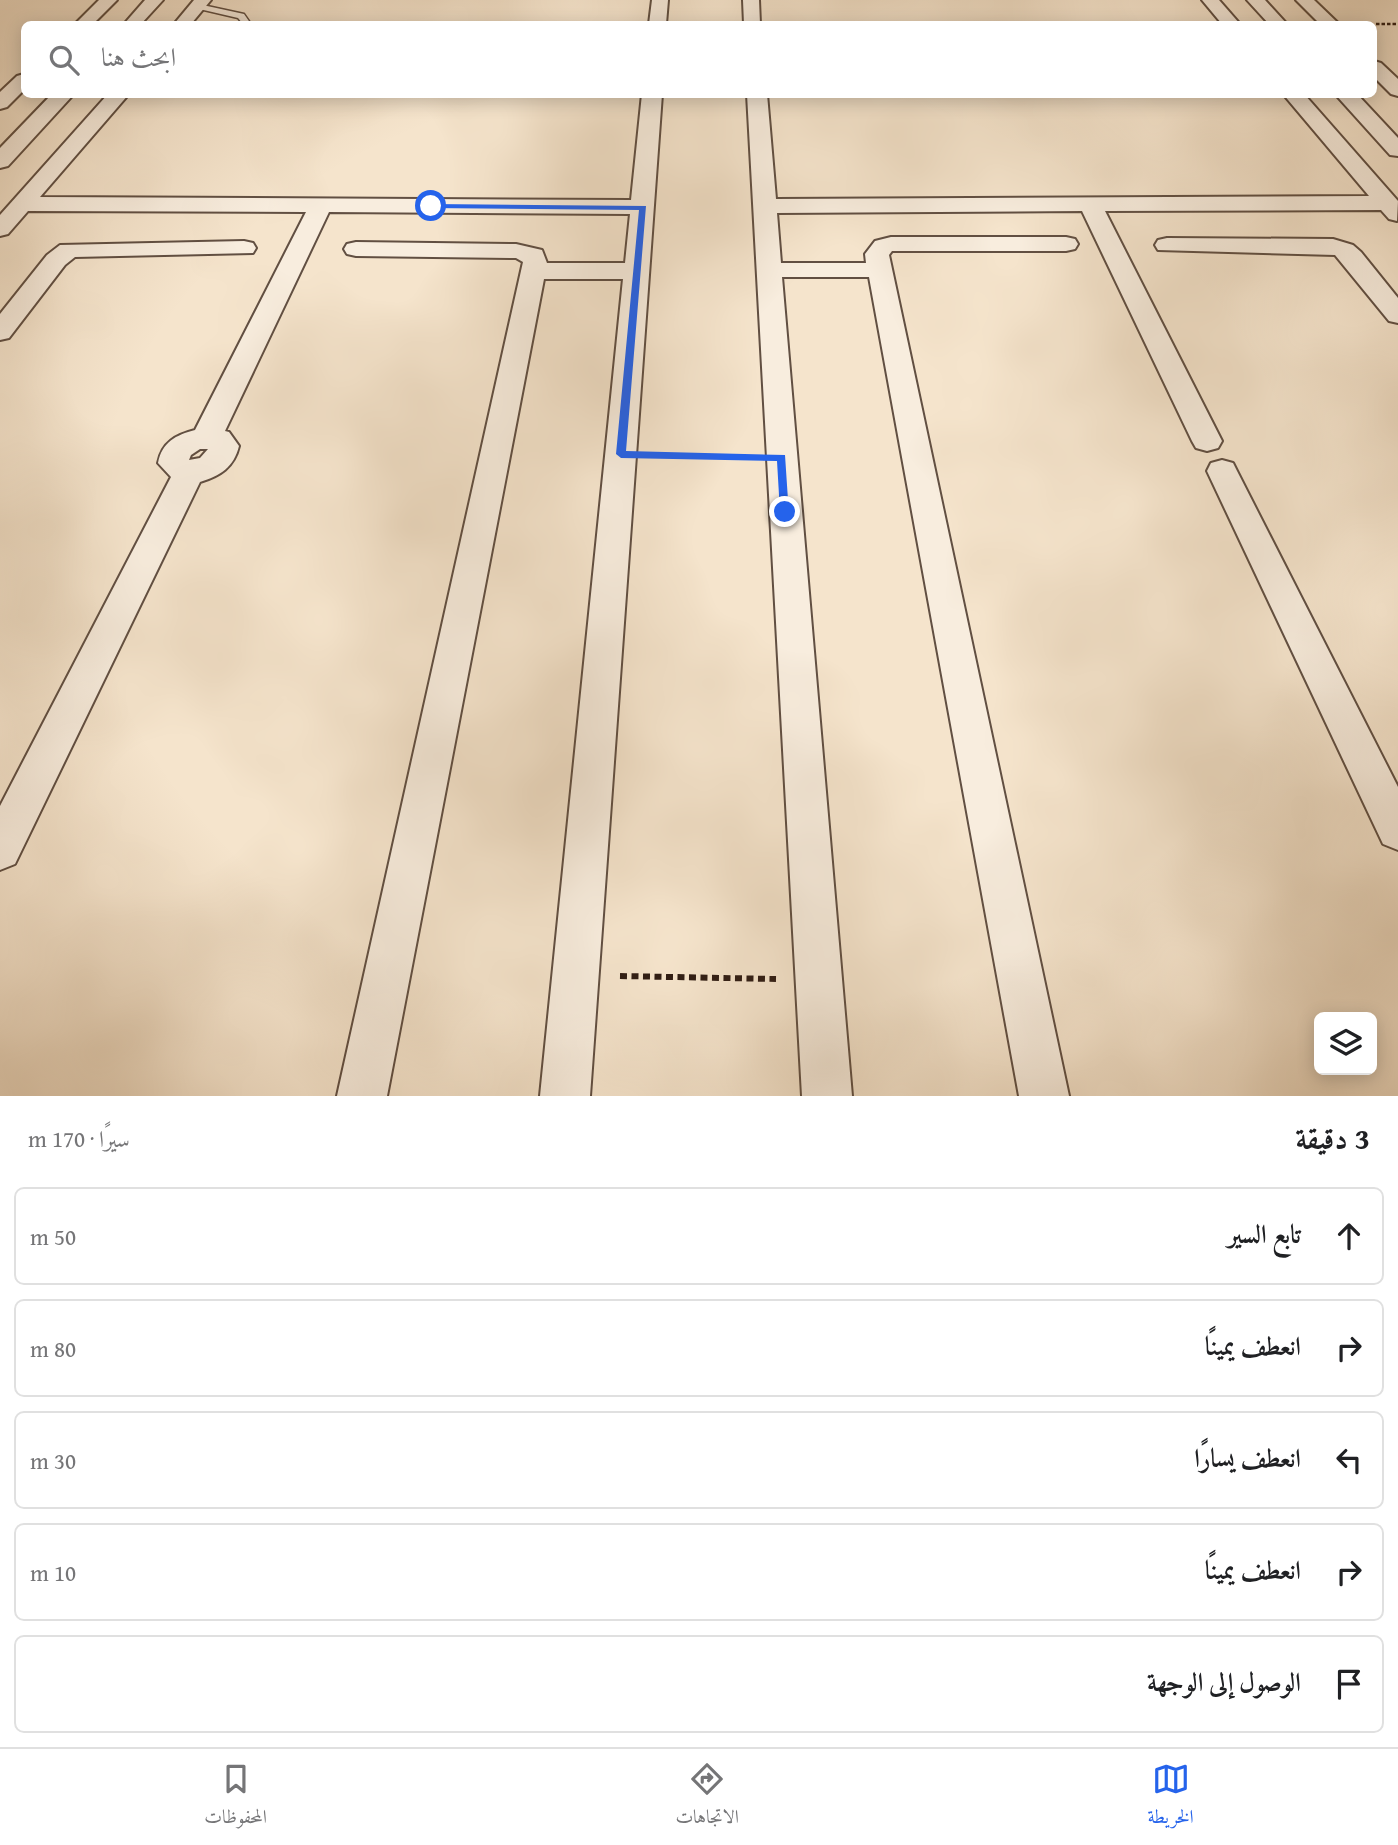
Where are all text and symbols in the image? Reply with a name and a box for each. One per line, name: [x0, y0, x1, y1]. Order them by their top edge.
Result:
search box: [21, 21, 1377, 98]
text: ابحث هنا: [101, 37, 176, 76]
icon: search: [45, 41, 83, 79]
route start: [415, 190, 446, 221]
route end: [769, 496, 800, 527]
map controls: [1314, 1012, 1377, 1075]
button: layers: [1314, 1012, 1377, 1075]
text: 3 دقيقة: [1295, 1116, 1370, 1160]
text: سيرًا · 170 m: [28, 1122, 130, 1155]
text: تابع السير: [1227, 1214, 1301, 1253]
icon: ahead: [1330, 1217, 1368, 1255]
text: 50 m: [30, 1220, 76, 1253]
text: انعطف يمينًا: [1205, 1326, 1301, 1365]
icon: right: [1330, 1329, 1368, 1367]
text: 80 m: [30, 1332, 76, 1365]
text: انعطف يسارًا: [1194, 1438, 1301, 1477]
icon: left: [1330, 1441, 1368, 1479]
text: 30 m: [30, 1444, 76, 1477]
text: انعطف يمينًا: [1205, 1550, 1301, 1589]
icon: right: [1330, 1553, 1368, 1591]
text: 10 m: [30, 1556, 76, 1589]
text: الوصول إلى الوجهة: [1147, 1662, 1301, 1701]
icon: arrive: [1330, 1665, 1368, 1703]
tab: المحفوظات: [204, 1760, 267, 1835]
tab: الاتجاهات: [676, 1760, 739, 1835]
tab: الخريطة: [1147, 1760, 1194, 1835]

